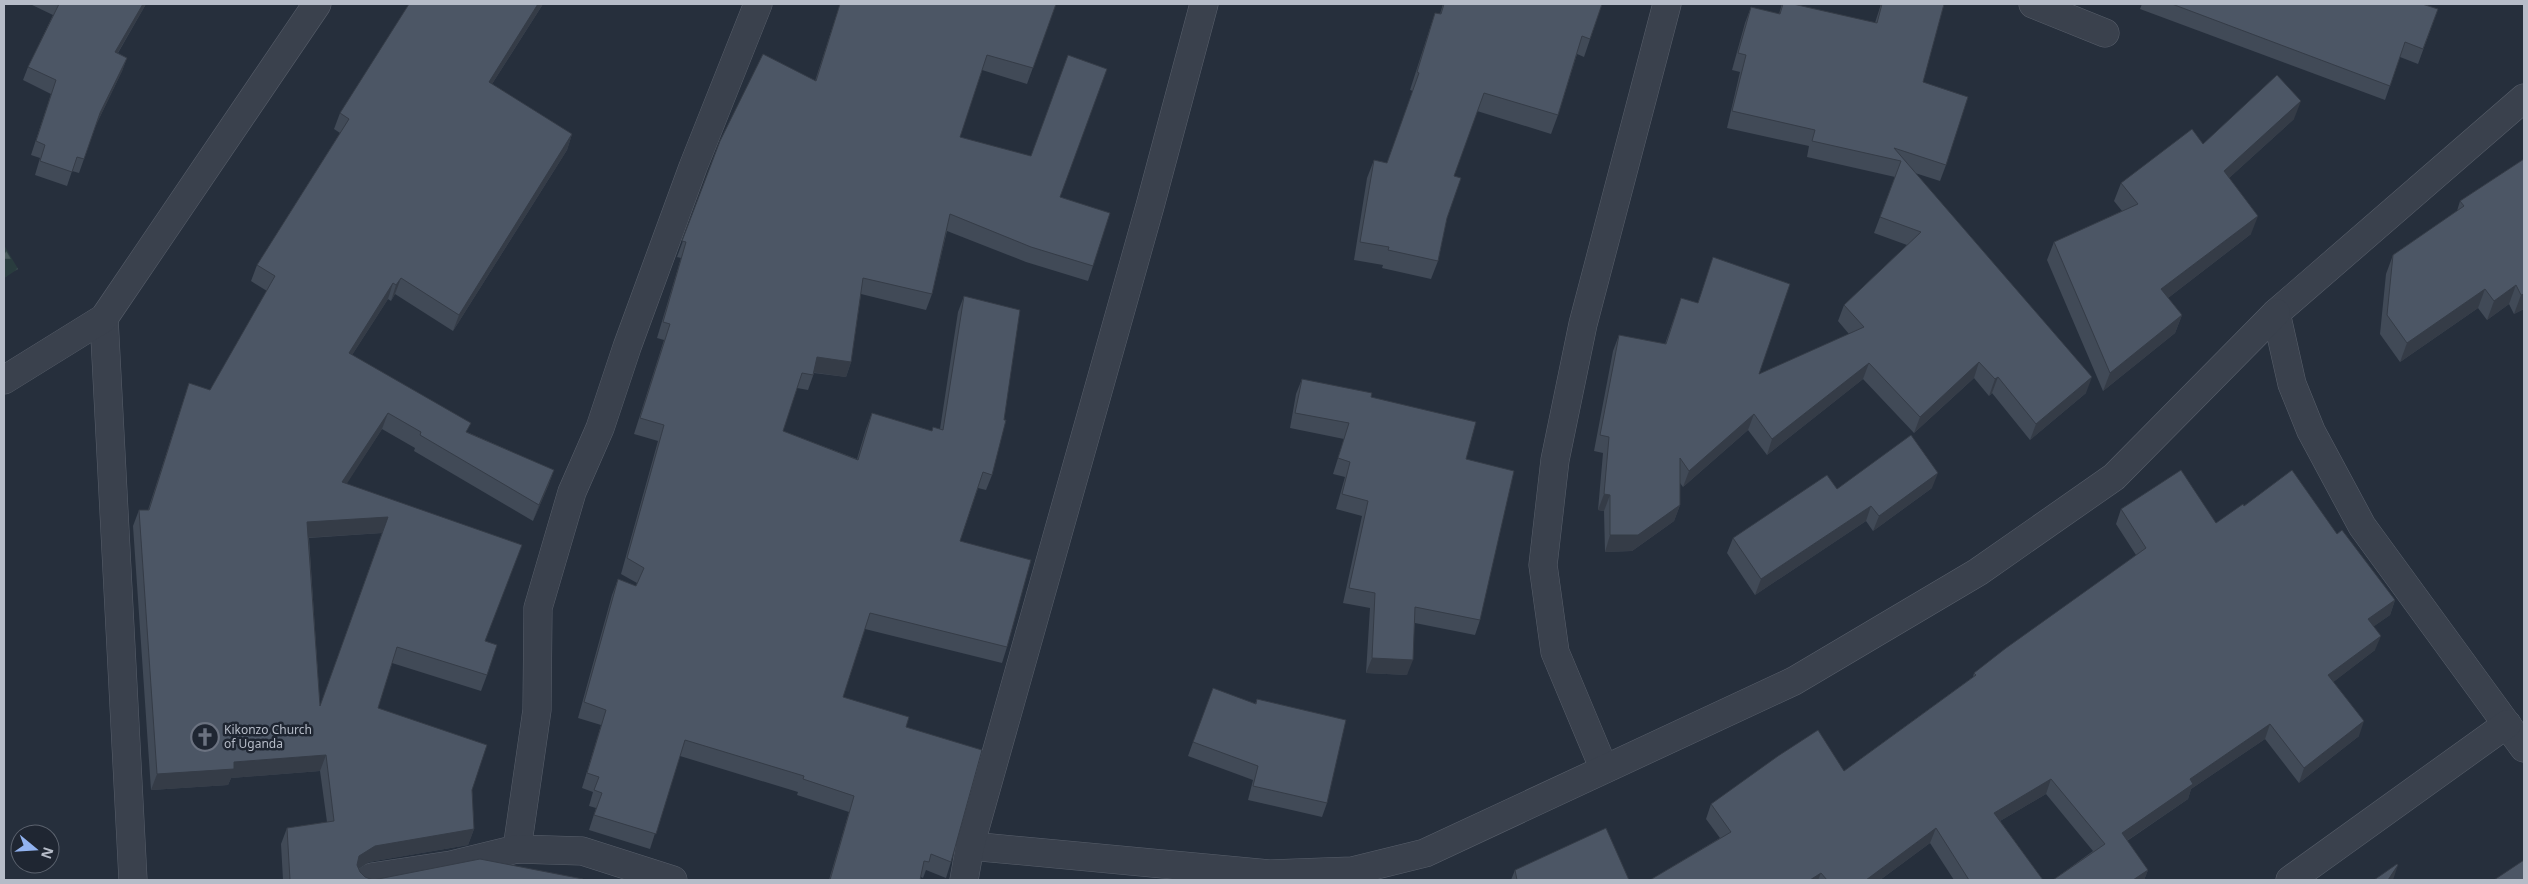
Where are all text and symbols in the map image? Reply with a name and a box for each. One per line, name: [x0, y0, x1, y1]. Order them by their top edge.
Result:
place label: Kikonzo Church of Uganda: [224, 721, 312, 752]
church icon: Kikonzo Church of Uganda: [190, 722, 220, 752]
north arrow: [10, 824, 60, 874]
text: N: [37, 845, 59, 862]

